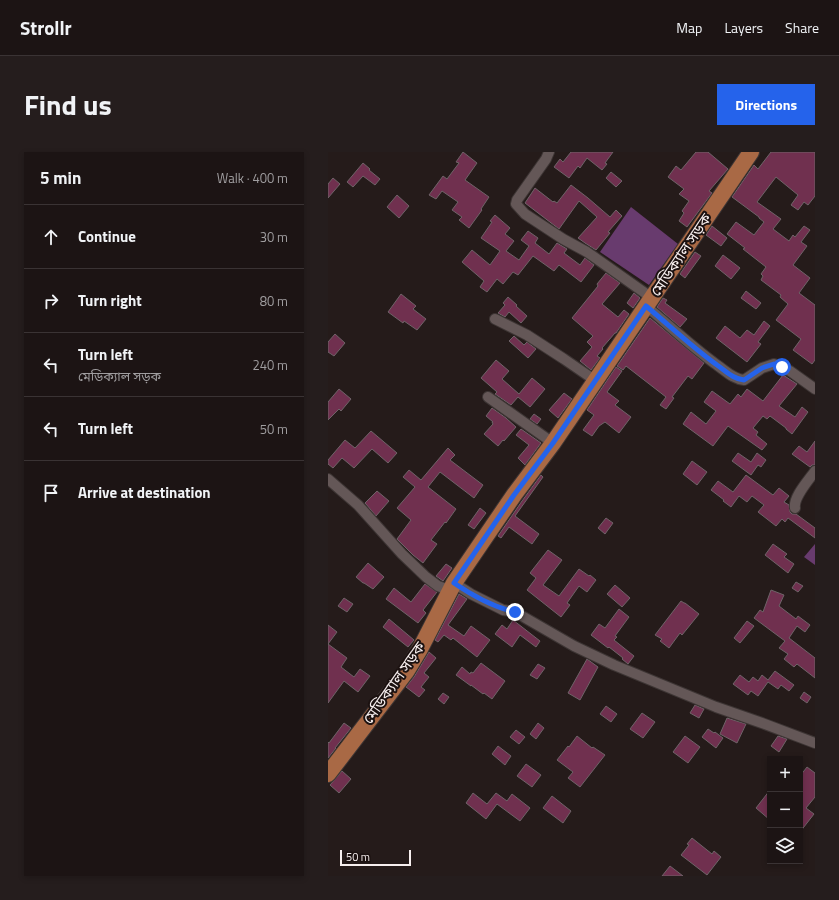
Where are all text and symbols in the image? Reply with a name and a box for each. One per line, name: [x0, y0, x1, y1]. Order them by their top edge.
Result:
text: Strollr: [20, 13, 72, 42]
text: Map: [676, 17, 702, 38]
text: Layers: [724, 17, 763, 38]
text: Share: [785, 17, 819, 38]
text: Find us: [24, 83, 112, 126]
button: Directions: [717, 84, 815, 125]
text: 5 min: [40, 165, 81, 191]
text: Walk · 400 m: [217, 168, 288, 188]
street label: মেডিক্যাল সড়ক: [644, 208, 717, 301]
text: Continue: [78, 225, 136, 248]
icon: ahead: [40, 226, 62, 248]
text: 30 m: [260, 227, 288, 247]
text: Turn right: [78, 289, 142, 312]
icon: right: [40, 290, 62, 312]
text: 80 m: [260, 291, 288, 311]
text: Turn left: [78, 343, 133, 366]
icon: left: [40, 354, 62, 376]
text: 240 m: [252, 355, 288, 375]
route start: [773, 358, 791, 376]
text: মেডিক্যাল সড়ক: [78, 366, 161, 386]
text: Turn left: [78, 417, 133, 440]
icon: left: [40, 418, 62, 440]
text: 50 m: [260, 419, 288, 439]
text: Arrive at destination: [78, 481, 211, 504]
icon: arrive: [40, 482, 62, 504]
route end: [506, 603, 524, 621]
street label: মেডিক্যাল সড়ক: [357, 636, 431, 729]
map controls: [767, 756, 803, 864]
button: +: [767, 756, 803, 792]
button: −: [767, 792, 803, 828]
button: layers: [767, 828, 803, 864]
scale bar: [340, 848, 411, 867]
text: 50 m: [346, 849, 370, 865]

